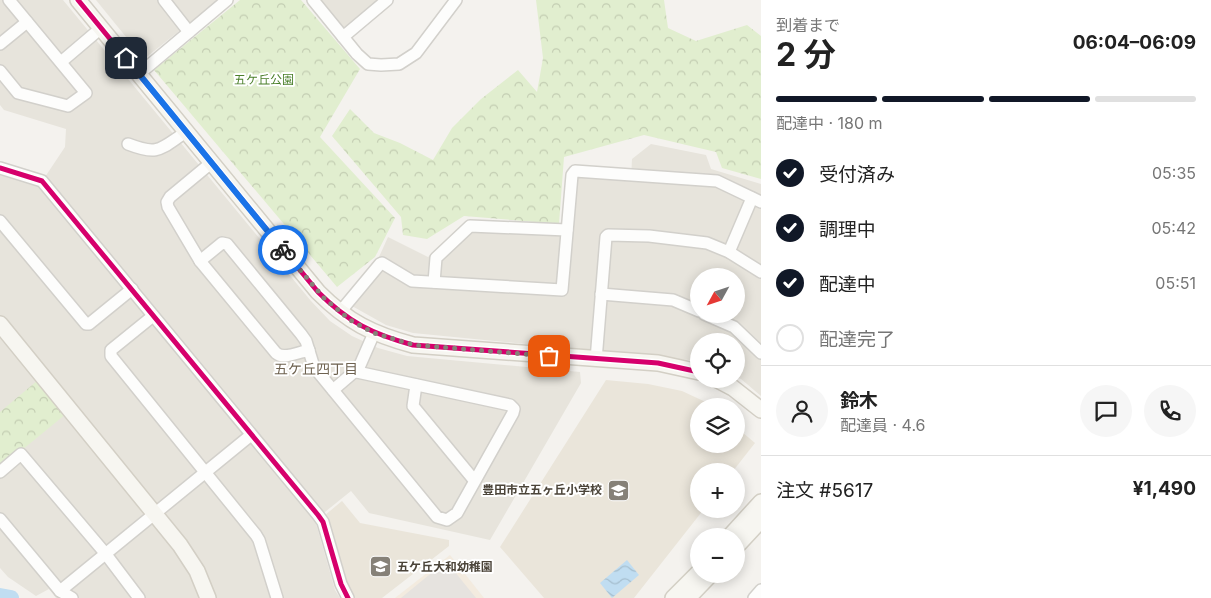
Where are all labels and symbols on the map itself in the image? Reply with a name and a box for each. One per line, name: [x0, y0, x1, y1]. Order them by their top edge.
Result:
pin: [105, 37, 147, 79]
park label: 五ケ丘公園: [234, 72, 294, 87]
courier: [258, 225, 308, 275]
north arrow: [690, 268, 745, 322]
pin: [528, 335, 570, 377]
district label: 五ケ丘四丁目: [274, 360, 358, 377]
school or university icon: 豊田市立五ヶ丘小学校: [606, 478, 630, 502]
place label: 豊田市立五ヶ丘小学校: [482, 482, 602, 497]
school or university icon: 五ケ丘大和幼稚園: [369, 555, 393, 579]
place label: 五ケ丘大和幼稚園: [397, 559, 493, 574]

